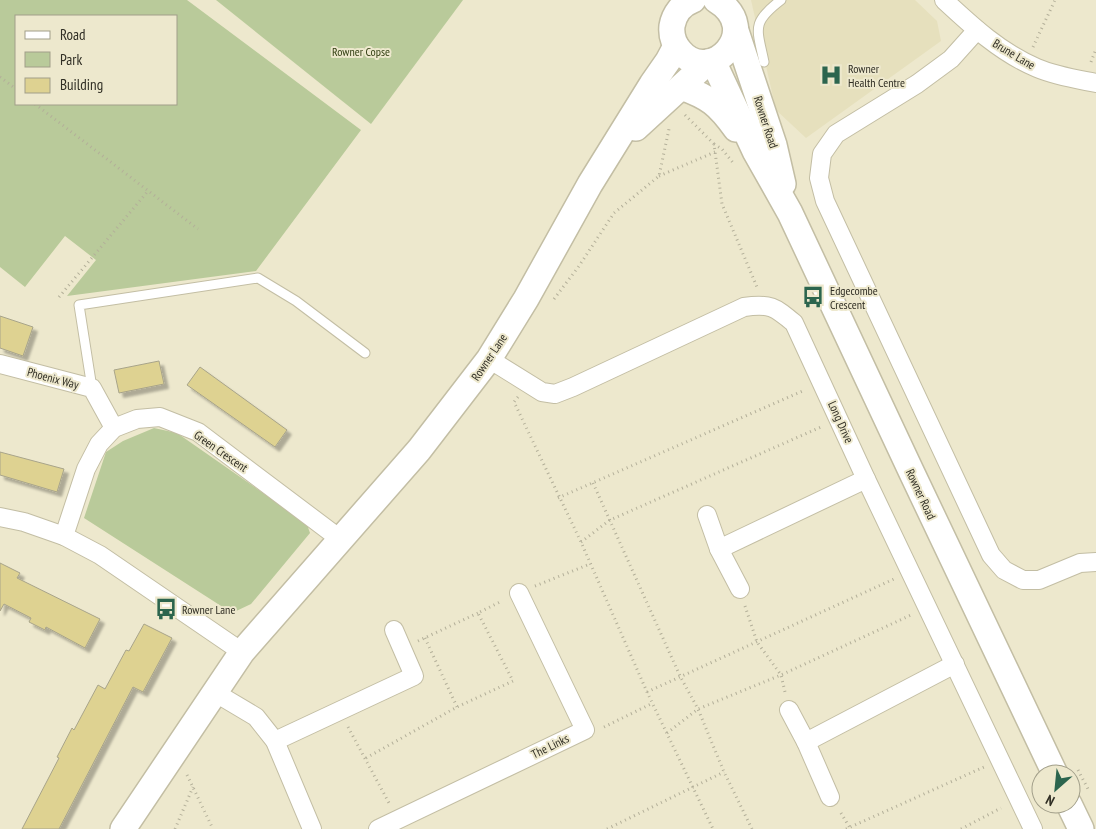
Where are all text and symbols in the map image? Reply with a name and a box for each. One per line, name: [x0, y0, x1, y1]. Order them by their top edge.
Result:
legend: [15, 15, 178, 105]
text: Road: [60, 25, 86, 44]
street label: Brune Lane: [990, 36, 1038, 72]
park label: Rowner Copse: [332, 44, 390, 59]
text: Park: [60, 50, 82, 69]
place label: Rowner Health Centre: [848, 61, 905, 90]
hospital icon: Rowner Health Centre: [818, 62, 844, 88]
text: Building: [60, 75, 103, 94]
street label: Rowner Road: [751, 94, 781, 150]
place label: Edgecombe Crescent: [830, 283, 878, 312]
bus stop icon: Edgecombe Crescent: [800, 284, 826, 310]
street label: Rowner Lane: [468, 331, 510, 383]
street label: Phoenix Way: [26, 364, 81, 392]
street label: Long Drive: [825, 399, 857, 445]
street label: Green Crescent: [191, 427, 251, 475]
street label: Rowner Road: [903, 466, 939, 522]
bus stop icon: Rowner Lane: [153, 596, 179, 622]
place label: Rowner Lane: [182, 602, 235, 617]
street label: The Links: [529, 731, 571, 761]
north arrow: [1031, 764, 1081, 814]
text: N: [1043, 791, 1058, 810]

